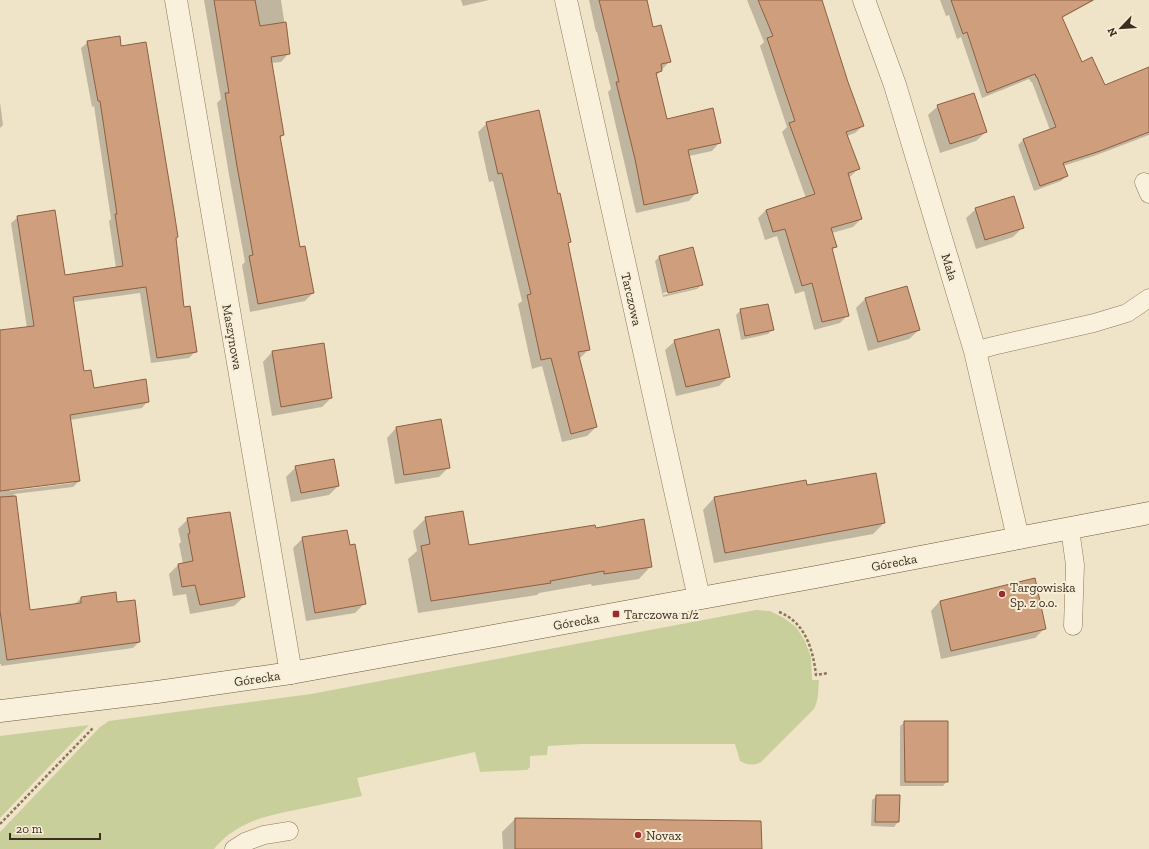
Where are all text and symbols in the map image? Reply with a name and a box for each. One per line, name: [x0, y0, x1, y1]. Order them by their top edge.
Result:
north arrow: [1101, 8, 1141, 48]
text: N: [1104, 25, 1120, 39]
street label: Mała: [938, 252, 961, 283]
street label: Tarczowa: [618, 271, 645, 328]
street label: Maszynowa: [219, 303, 246, 372]
street label: Górecka: [870, 551, 919, 574]
place label: Targowiska Sp. z o.o.: [1010, 580, 1076, 610]
marker: Targowiska Sp. z o.o.: [997, 589, 1007, 599]
place label: Tarczowa n/ż: [624, 607, 699, 622]
marker: Tarczowa n/ż: [611, 609, 621, 619]
street label: Górecka: [552, 610, 601, 633]
street label: Górecka: [233, 668, 282, 689]
scale bar: [10, 815, 100, 841]
text: 20 m: [16, 822, 43, 836]
place label: Novax: [646, 828, 682, 843]
marker: Novax: [633, 830, 643, 840]

